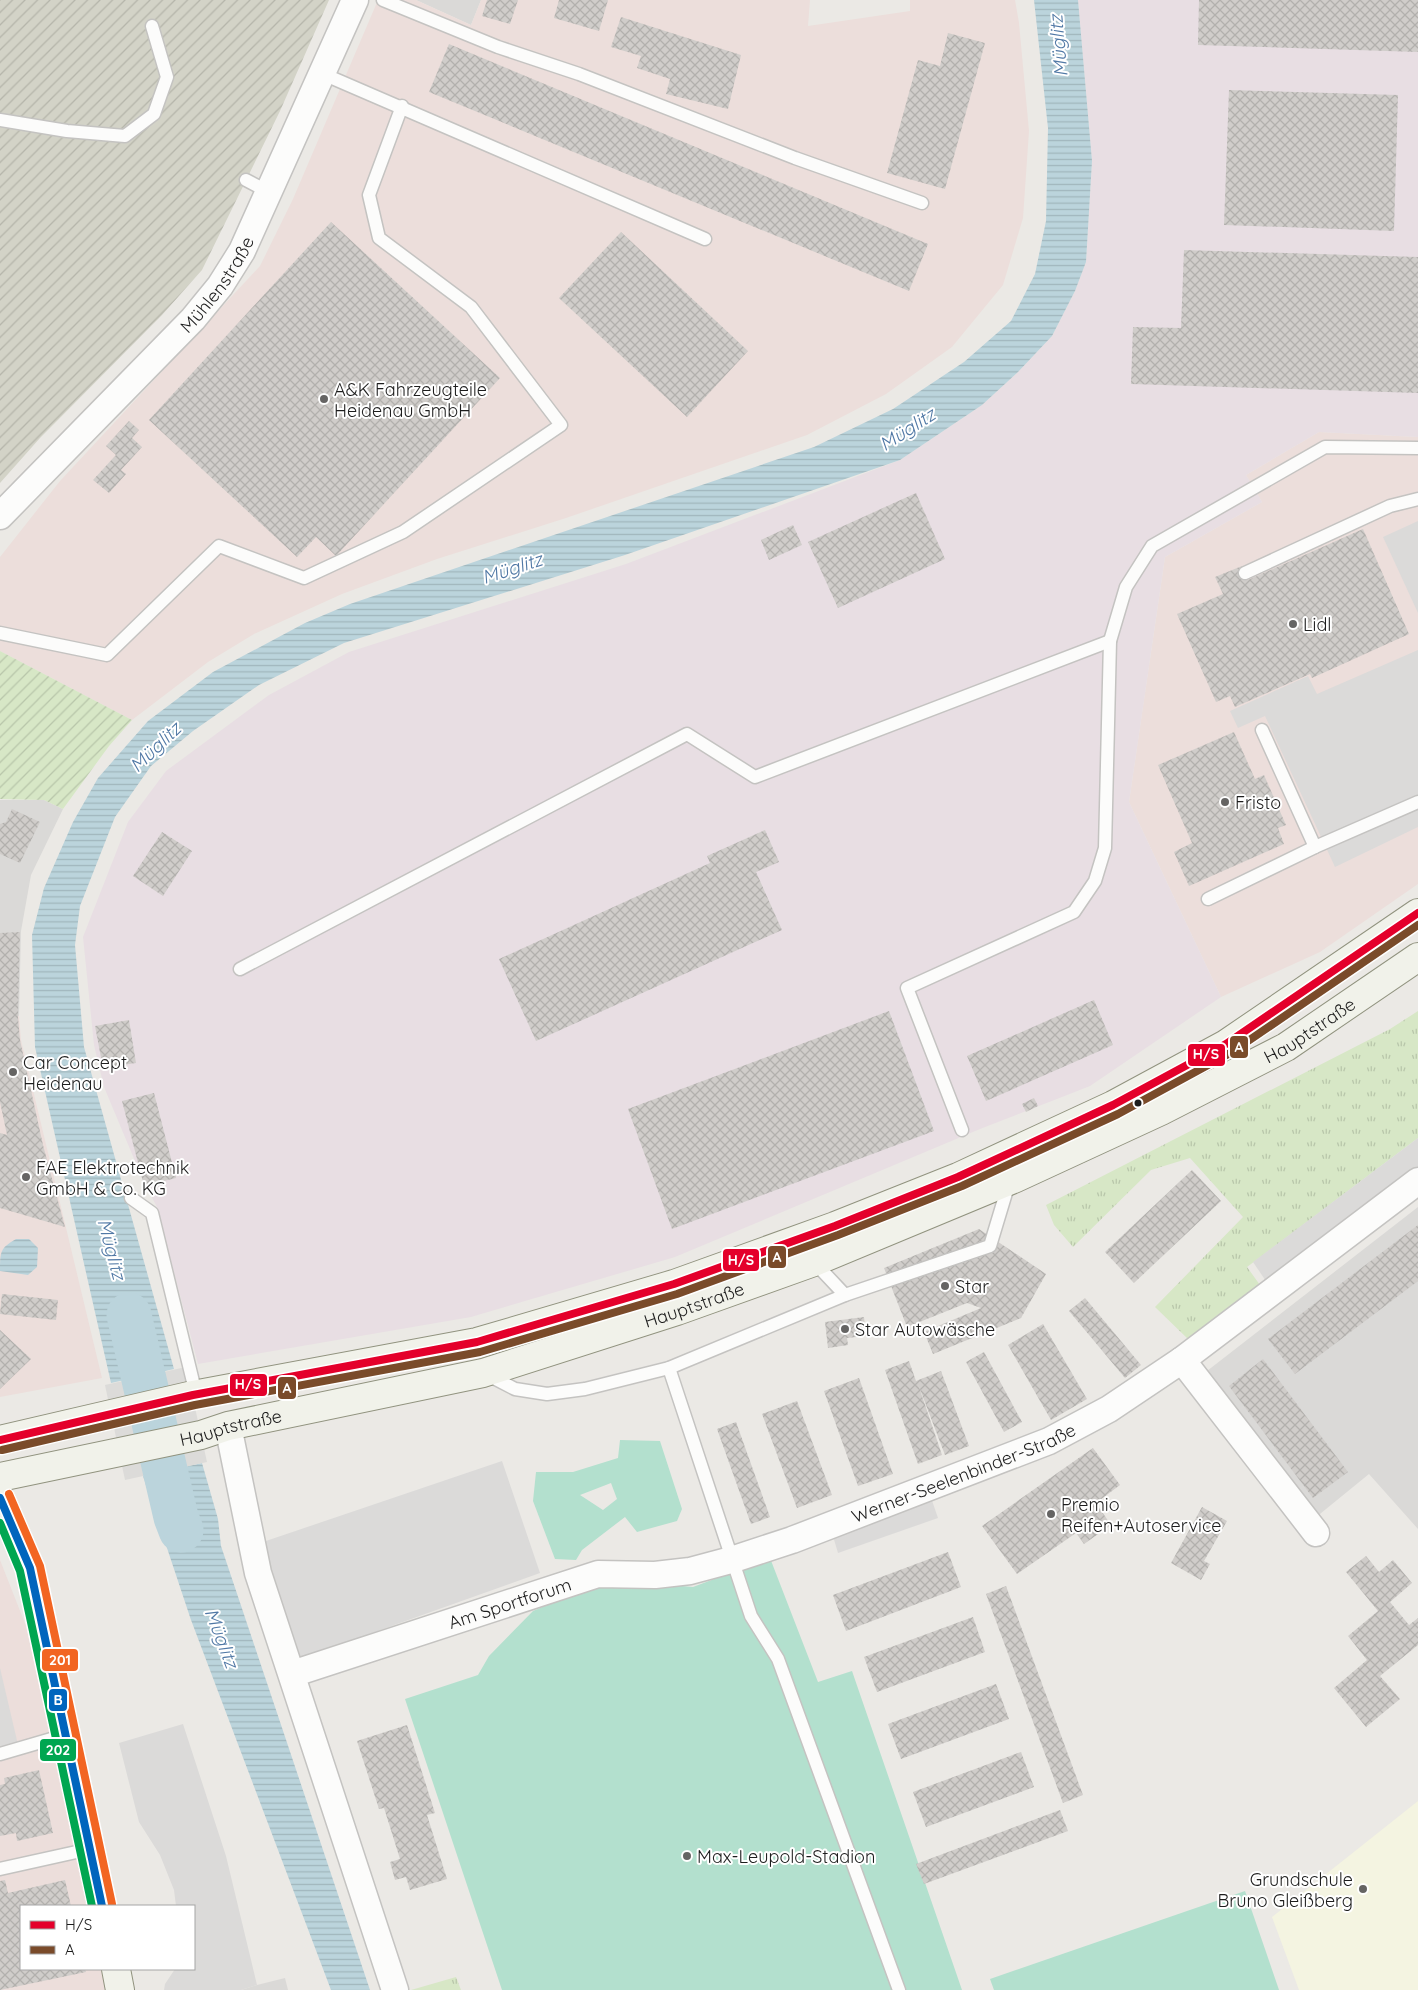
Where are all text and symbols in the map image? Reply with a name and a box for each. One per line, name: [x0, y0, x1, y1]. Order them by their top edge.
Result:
water label: Müglitz: [1043, 12, 1073, 78]
street label: Mühlenstraße: [175, 233, 259, 337]
place label: A&K Fahrzeugteile Heidenau GmbH: [334, 378, 487, 422]
marker: A&K Fahrzeugteile Heidenau GmbH: [318, 393, 330, 405]
water label: Müglitz: [874, 401, 941, 456]
water label: Müglitz: [479, 546, 547, 589]
place label: Lidl: [1303, 613, 1331, 636]
marker: Lidl: [1287, 618, 1299, 630]
water label: Müglitz: [124, 715, 187, 777]
place label: Fristo: [1235, 791, 1281, 814]
marker: Fristo: [1219, 796, 1231, 808]
street label: Hauptstraße: [1260, 992, 1359, 1068]
line badge: A: [1229, 1035, 1249, 1059]
text: A: [1235, 1038, 1244, 1056]
line badge: H/S: [1187, 1043, 1226, 1067]
text: H/S: [1193, 1045, 1219, 1063]
place label: Car Concept Heidenau: [23, 1051, 127, 1095]
marker: Car Concept Heidenau: [7, 1066, 19, 1078]
unlabelled marker: [1133, 1098, 1143, 1108]
place label: FAE Elektrotechnik GmbH & Co. KG: [36, 1156, 190, 1200]
marker: FAE Elektrotechnik GmbH & Co. KG: [20, 1171, 32, 1183]
water label: Müglitz: [92, 1216, 132, 1284]
line badge: A: [767, 1245, 787, 1269]
line badge: H/S: [722, 1248, 760, 1272]
text: A: [773, 1248, 782, 1266]
text: H/S: [728, 1251, 754, 1269]
place label: Star: [955, 1275, 989, 1298]
street label: Hauptstraße: [641, 1276, 747, 1332]
marker: Star: [939, 1280, 951, 1292]
place label: Star Autowäsche: [855, 1318, 995, 1341]
marker: Star Autowäsche: [839, 1323, 851, 1335]
line badge: H/S: [229, 1373, 268, 1397]
text: H/S: [235, 1375, 261, 1393]
line badge: A: [277, 1376, 297, 1400]
text: A: [283, 1379, 292, 1397]
street label: Hauptstraße: [177, 1404, 284, 1451]
street label: Werner-Seelenbinder-Straße: [848, 1418, 1079, 1527]
place label: Premio Reifen+Autoservice: [1061, 1493, 1221, 1537]
marker: Premio Reifen+Autoservice: [1045, 1508, 1057, 1520]
street label: Am Sportforum: [445, 1572, 574, 1634]
water label: Müglitz: [200, 1605, 245, 1673]
line badge: 201: [41, 1648, 79, 1672]
text: 201: [49, 1651, 71, 1669]
line badge: B: [48, 1688, 68, 1712]
text: B: [53, 1691, 63, 1709]
line badge: 202: [39, 1738, 77, 1762]
text: 202: [46, 1741, 70, 1759]
place label: Max-Leupold-Stadion: [697, 1845, 875, 1868]
marker: Max-Leupold-Stadion: [681, 1850, 693, 1862]
place label: Grundschule Bruno Gleißberg: [1218, 1868, 1353, 1912]
marker: Grundschule Bruno Gleißberg: [1357, 1883, 1369, 1895]
legend: [20, 1905, 195, 1970]
text: H/S: [65, 1915, 92, 1934]
text: A: [65, 1940, 75, 1959]

